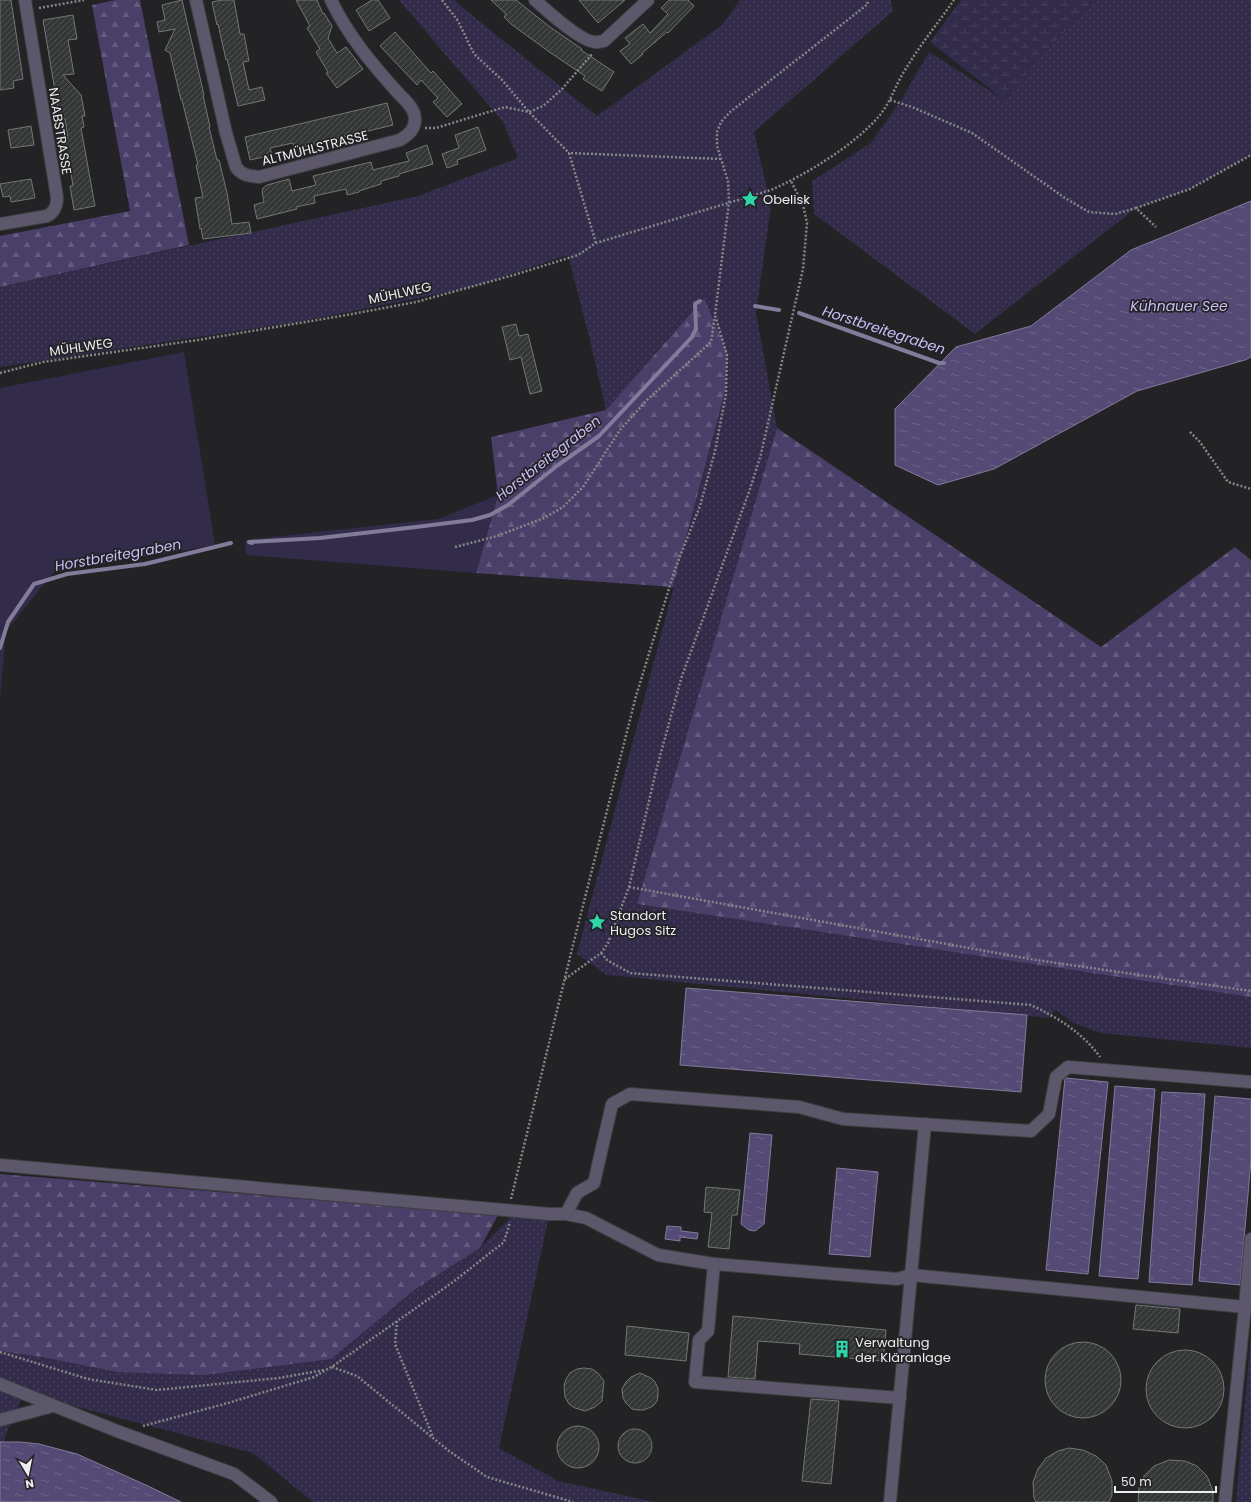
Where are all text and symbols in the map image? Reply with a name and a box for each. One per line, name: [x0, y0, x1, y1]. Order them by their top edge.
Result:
street label: NAABSTRASSE: [44, 86, 76, 176]
street label: ALTMÜHLSTRASSE: [260, 126, 370, 170]
place icon: Obelisk: [740, 189, 760, 209]
place label: Obelisk: [763, 190, 810, 209]
street label: MÜHLWEG: [367, 277, 433, 309]
water label: Kühnauer See: [1130, 296, 1228, 316]
water label: Horstbreitegraben: [820, 301, 948, 359]
street label: MÜHLWEG: [48, 333, 114, 361]
water label: Horstbreitegraben: [491, 411, 605, 505]
water label: Horstbreitegraben: [53, 534, 183, 576]
place label: Standort Hugos Sitz: [610, 906, 676, 940]
place icon: Standort Hugos Sitz: [587, 912, 607, 932]
place label: Verwaltung der Kläranlage: [855, 1333, 951, 1367]
building icon: Verwaltung der Kläranlage: [832, 1339, 852, 1359]
north arrow: [8, 1454, 48, 1494]
scale bar: [1115, 1468, 1216, 1494]
text: 50 m: [1121, 1473, 1152, 1490]
text: N: [24, 1475, 35, 1492]

